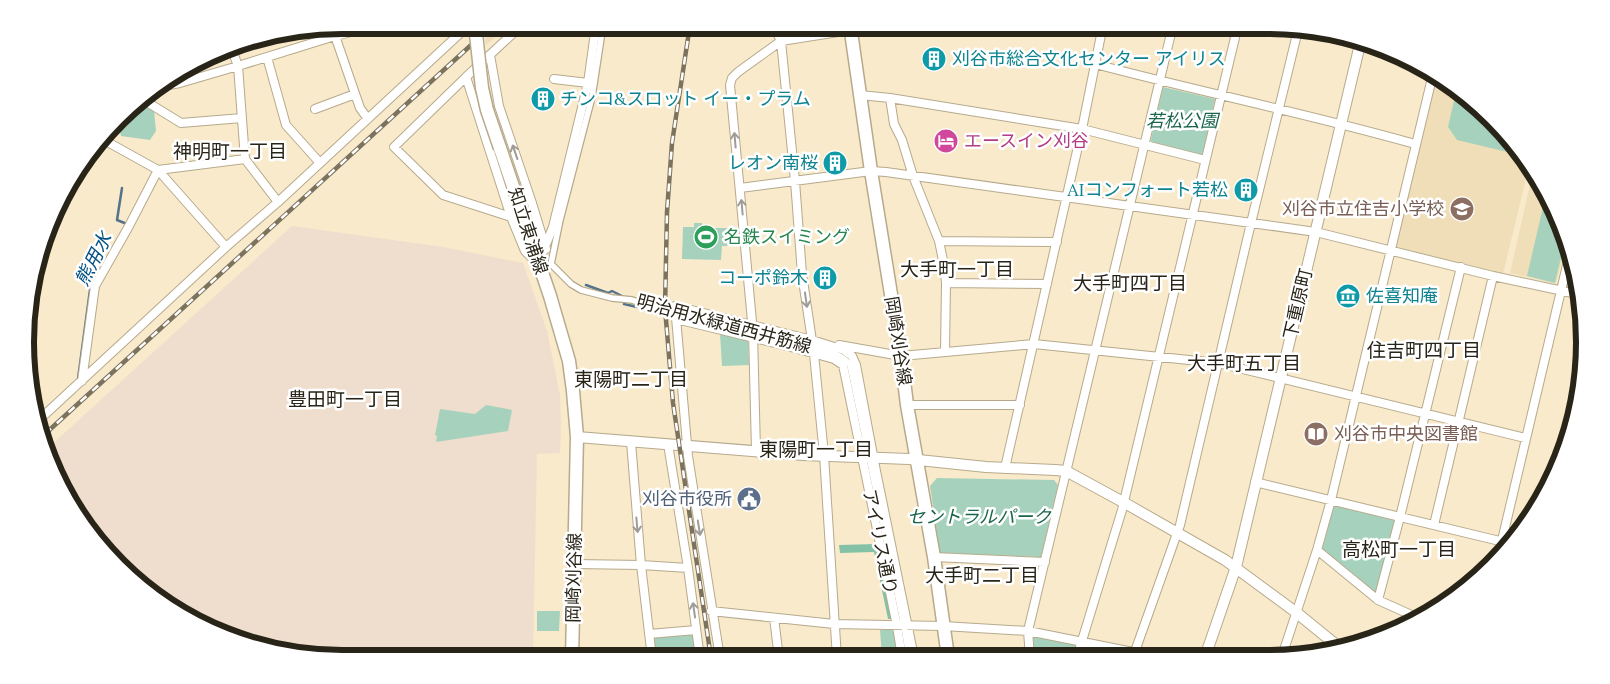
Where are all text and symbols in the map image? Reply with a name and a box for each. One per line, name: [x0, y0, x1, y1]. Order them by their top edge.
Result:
building icon: 刈谷市総合文化センター アイリス: [921, 46, 947, 72]
place label: 刈谷市総合文化センター アイリス: [952, 47, 1226, 70]
building icon: チンコ&スロット イー・プラム: [530, 86, 556, 112]
place label: チンコ&スロット イー・プラム: [560, 87, 811, 110]
park label: 若松公園: [1146, 109, 1221, 132]
hotel icon: エースイン刈谷: [933, 128, 959, 154]
place label: エースイン刈谷: [964, 129, 1089, 152]
one-way arrow: [731, 132, 740, 148]
district label: 神明町一丁目: [173, 139, 287, 163]
one-way arrow: [509, 145, 519, 161]
building icon: レオン南桜: [822, 150, 848, 176]
place label: レオン南桜: [728, 151, 818, 174]
building icon: AIコンフォート若松: [1233, 177, 1259, 203]
place label: AIコンフォート若松: [1066, 178, 1228, 201]
street label: 知立東浦線: [504, 184, 553, 277]
school or university icon: 刈谷市立住吉小学校: [1449, 196, 1475, 222]
place label: 刈谷市立住吉小学校: [1282, 197, 1444, 220]
one-way arrow: [737, 199, 746, 215]
sports icon: 名鉄スイミング: [693, 224, 719, 250]
place label: 名鉄スイミング: [724, 225, 850, 248]
water label: 熊用水: [69, 226, 118, 290]
district label: 大手町一丁目: [900, 257, 1014, 281]
building icon: コーポ鈴木: [812, 265, 838, 291]
place label: コーポ鈴木: [718, 266, 808, 289]
street label: 下重原町: [1278, 266, 1317, 342]
district label: 大手町四丁目: [1073, 271, 1187, 295]
museum icon: 佐喜知庵: [1335, 283, 1361, 309]
place label: 佐喜知庵: [1366, 284, 1438, 307]
street label: 明治用水緑道西井筋線: [634, 289, 814, 358]
one-way arrow: [801, 291, 811, 307]
street label: 岡崎刈谷線: [880, 295, 917, 387]
district label: 住吉町四丁目: [1367, 338, 1481, 362]
district label: 大手町五丁目: [1187, 351, 1301, 375]
district label: 東陽町二丁目: [574, 367, 688, 391]
district label: 豊田町一丁目: [288, 387, 402, 411]
library icon: 刈谷市中央図書館: [1303, 421, 1329, 447]
place label: 刈谷市中央図書館: [1334, 422, 1478, 445]
district label: 東陽町一丁目: [759, 437, 873, 461]
public building icon: 刈谷市役所: [736, 486, 762, 512]
place label: 刈谷市役所: [642, 487, 732, 510]
street label: アイリス通り: [858, 487, 903, 597]
park label: セントラルパーク: [907, 505, 1052, 528]
one-way arrow: [633, 517, 642, 533]
one-way arrow: [694, 520, 704, 536]
street label: 岡崎刈谷線: [561, 533, 586, 623]
district label: 高松町一丁目: [1342, 537, 1456, 561]
district label: 大手町二丁目: [925, 563, 1039, 587]
one-way arrow: [689, 602, 699, 618]

